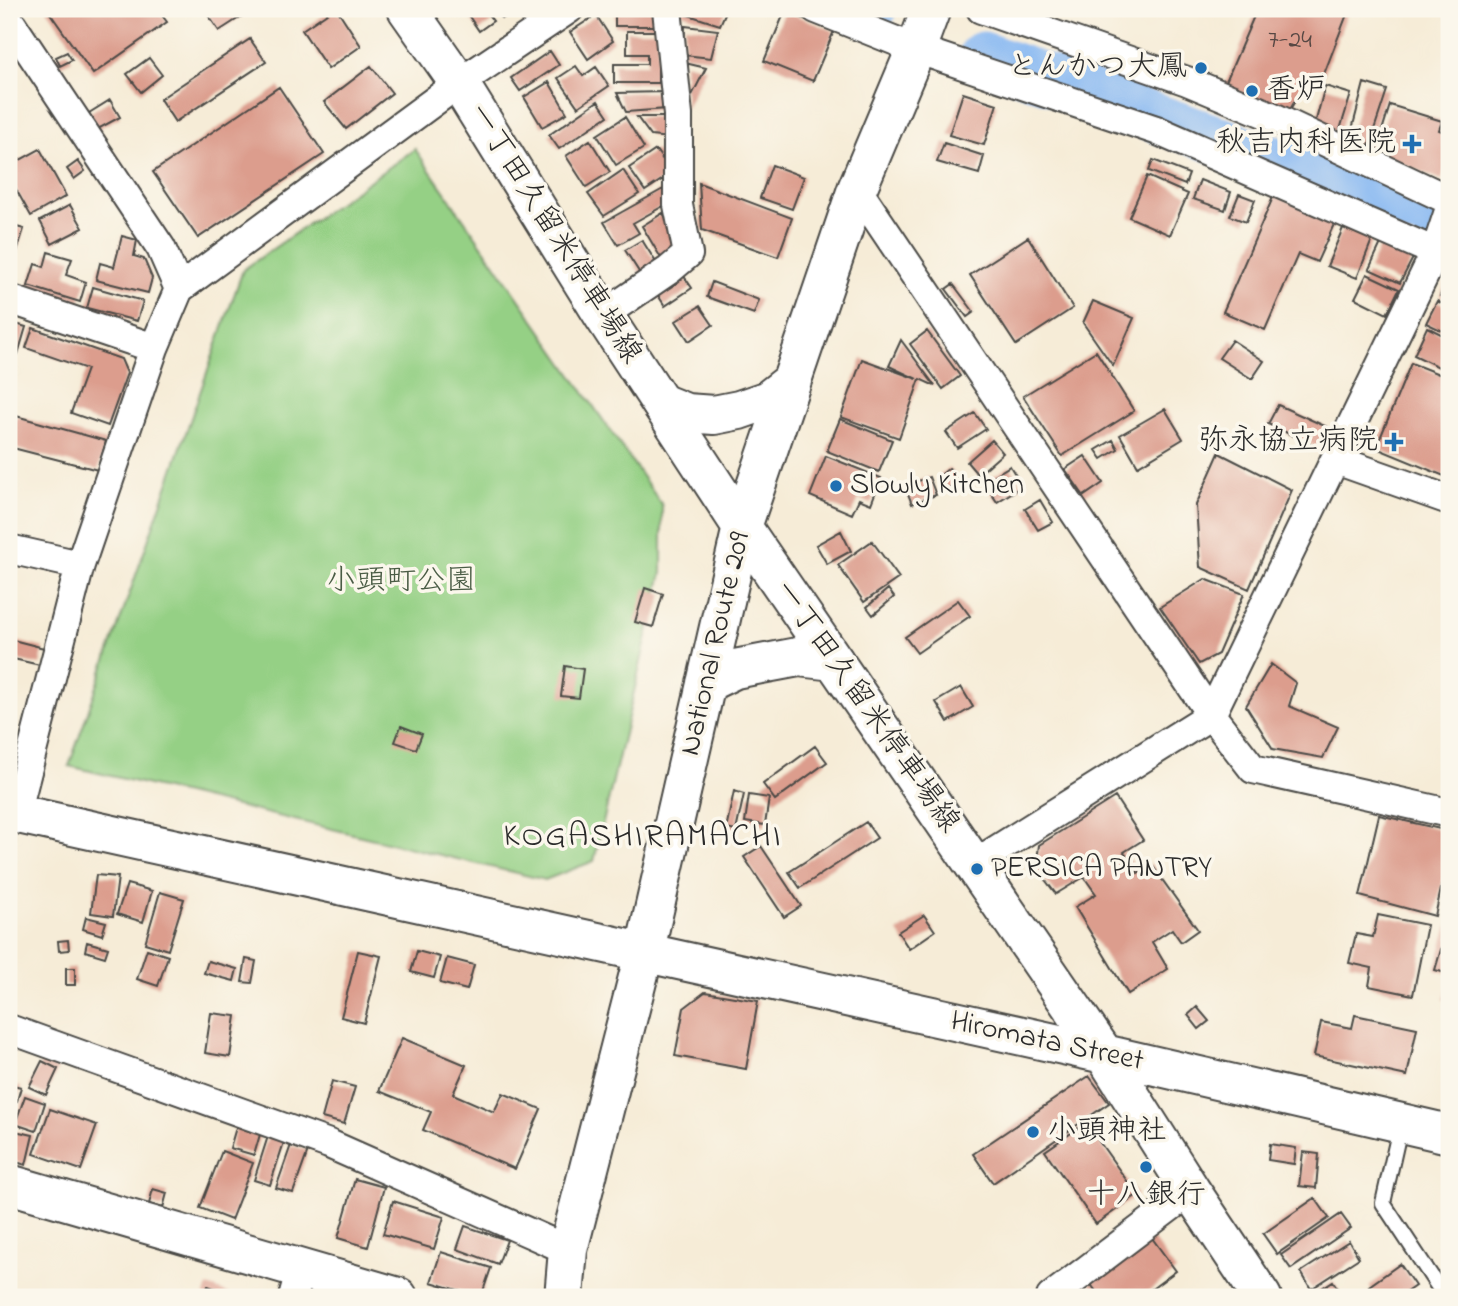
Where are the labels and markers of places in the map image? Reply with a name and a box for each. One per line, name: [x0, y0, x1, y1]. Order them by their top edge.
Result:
place label: とんかつ大鳳: [1007, 46, 1187, 90]
marker: とんかつ大鳳: [1193, 60, 1209, 76]
place label: 香炉: [1266, 69, 1326, 113]
marker: 香炉: [1244, 83, 1260, 99]
place label: 秋吉内科医院: [1216, 122, 1396, 166]
marker: 秋吉内科医院: [1402, 134, 1422, 154]
place label: 弥永協立病院: [1198, 420, 1378, 464]
marker: 弥永協立病院: [1384, 432, 1404, 452]
place label: Slowly Kitchen: [850, 464, 1024, 508]
marker: Slowly Kitchen: [828, 478, 844, 494]
place label: PERSICA PANTRY: [991, 847, 1212, 891]
marker: PERSICA PANTRY: [969, 861, 985, 877]
place label: 小頭神社: [1047, 1110, 1167, 1154]
marker: 小頭神社: [1025, 1124, 1041, 1140]
marker: 十八銀行: [1138, 1159, 1154, 1175]
place label: 十八銀行: [1086, 1174, 1206, 1218]

